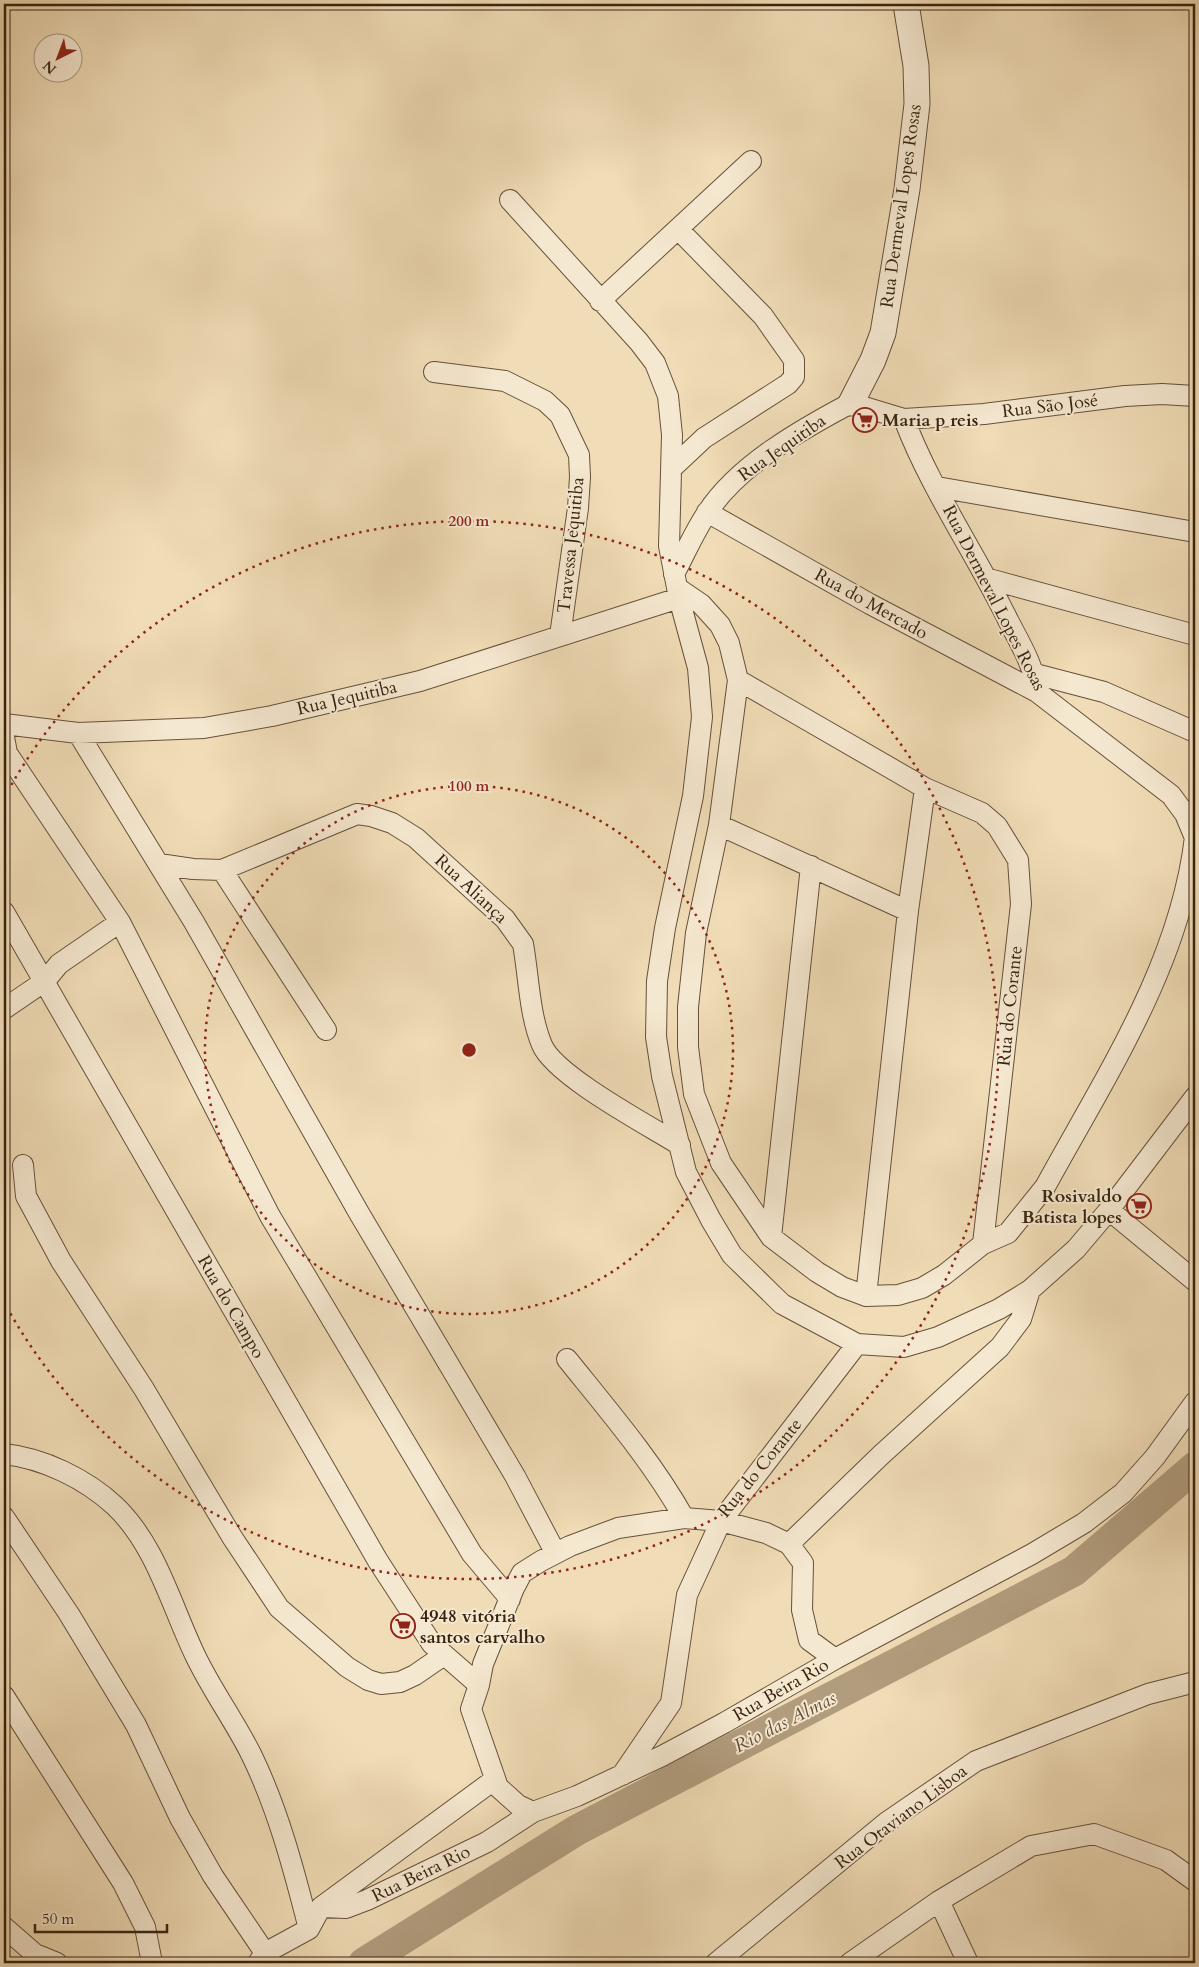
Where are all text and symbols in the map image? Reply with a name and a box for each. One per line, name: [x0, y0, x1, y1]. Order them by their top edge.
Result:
north arrow: [32, 32, 82, 82]
text: N: [39, 56, 61, 78]
street label: Rua Dermeval Lopes Rosas: [874, 103, 928, 309]
street label: Rua São José: [1001, 388, 1099, 424]
supermarket icon: Maria p reis: [852, 407, 878, 433]
street label: Rua Jequitiba: [733, 408, 831, 487]
place label: Maria p reis: [882, 408, 978, 433]
street label: Travessa Jequitiba: [551, 476, 591, 614]
street label: Rua Dermeval Lopes Rosas: [936, 501, 1052, 695]
text: 200 m: [449, 511, 490, 531]
street label: Rua do Mercado: [810, 562, 932, 646]
street label: Rua Jequitiba: [294, 674, 400, 722]
text: 100 m: [449, 776, 490, 796]
street label: Rua Aliança: [429, 849, 513, 929]
street label: Rua do Corante: [991, 945, 1029, 1067]
centre of rings: [460, 1041, 478, 1059]
place label: Rosivaldo Batista lopes: [1022, 1184, 1122, 1230]
supermarket icon: Rosivaldo Batista lopes: [1126, 1193, 1152, 1219]
street label: Rua do Campo: [191, 1251, 271, 1363]
street label: Rua do Corante: [712, 1413, 808, 1523]
place label: 4948 vitória santos carvalho: [420, 1604, 545, 1650]
supermarket icon: 4948 vitória santos carvalho: [390, 1613, 416, 1639]
street label: Rua Beira Rio: [728, 1652, 834, 1728]
water label: Rio das Almas: [729, 1685, 841, 1759]
street label: Rua Otaviano Lisboa: [830, 1759, 973, 1875]
street label: Rua Beira Rio: [367, 1839, 475, 1909]
scale bar: [35, 1902, 168, 1934]
text: 50 m: [42, 1909, 74, 1929]

